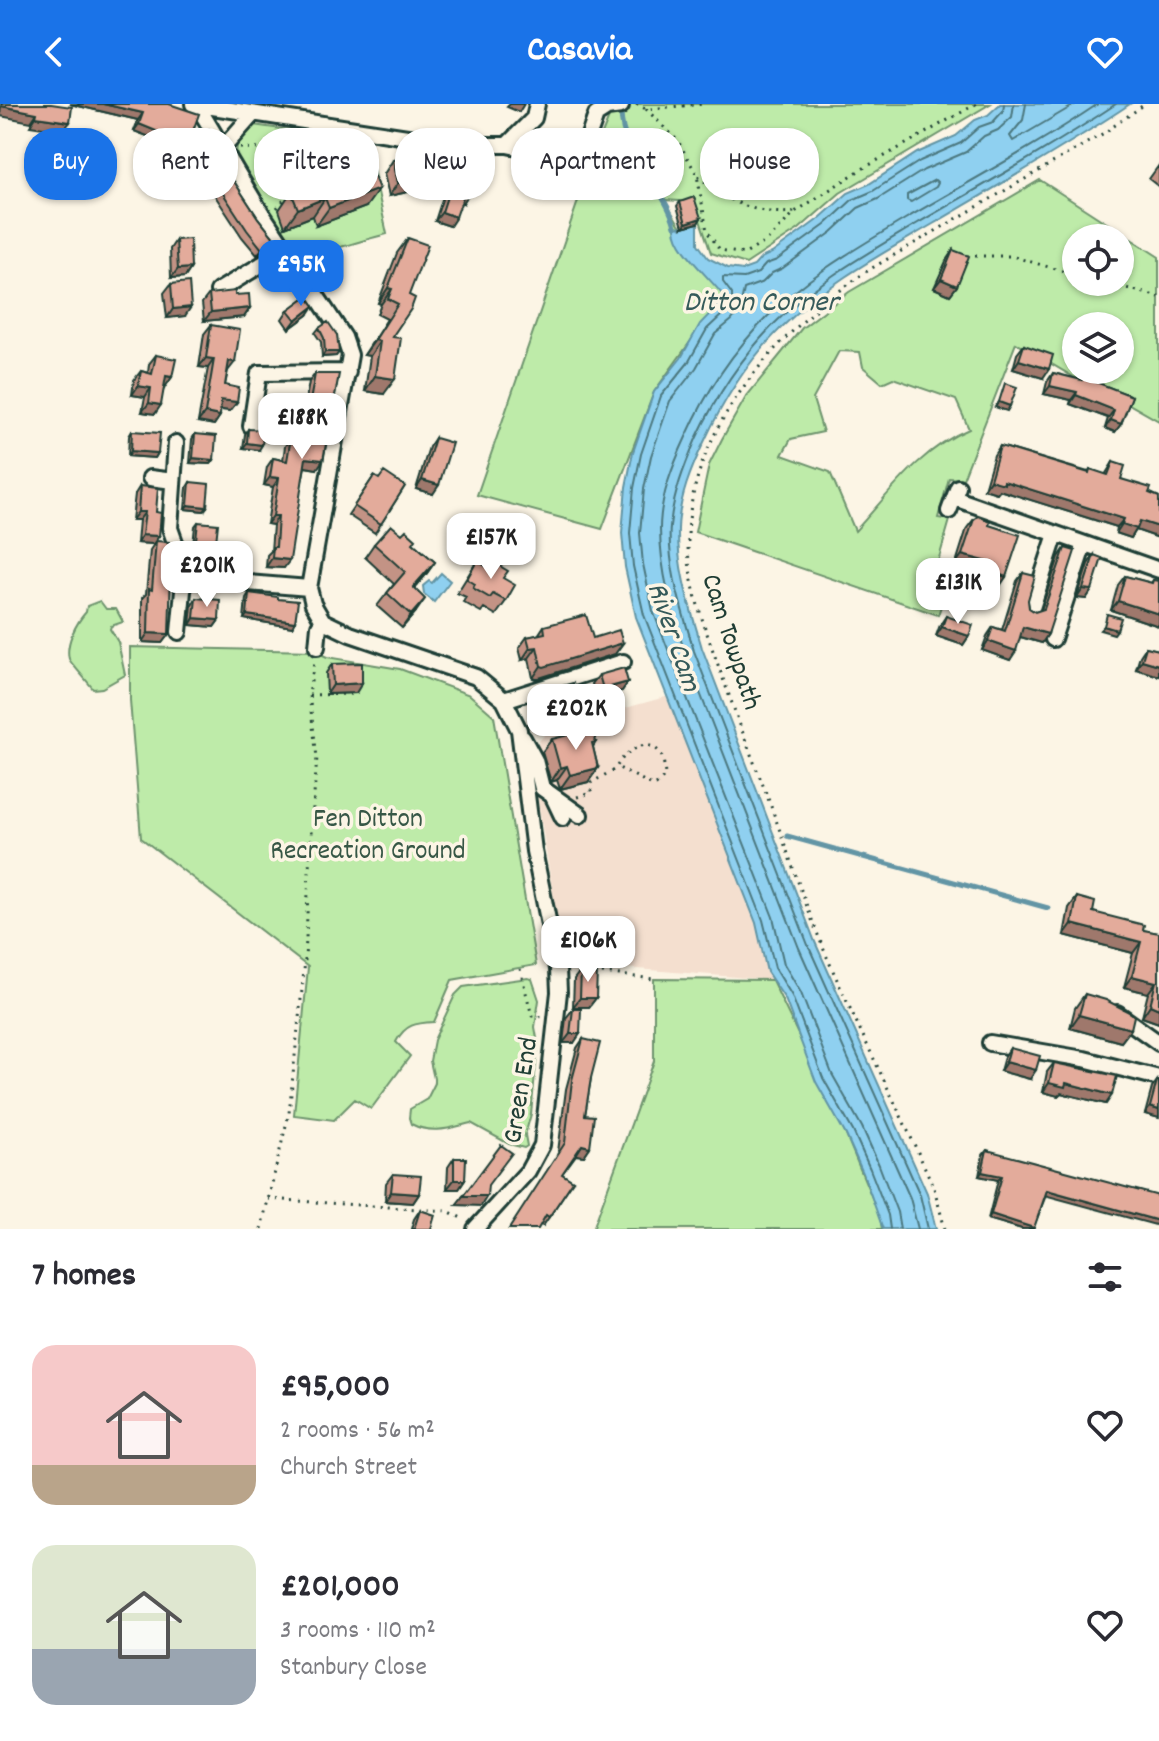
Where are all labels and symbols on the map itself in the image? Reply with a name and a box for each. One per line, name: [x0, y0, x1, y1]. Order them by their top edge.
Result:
pin: £95K: [254, 240, 348, 308]
water label: Ditton Corner: [684, 283, 841, 326]
pin: £188K: [246, 393, 358, 461]
pin: £157K: [435, 513, 547, 581]
pin: £201K: [151, 541, 263, 609]
pin: £131K: [902, 558, 1014, 626]
street label: Cam Towpath: [688, 569, 770, 716]
water label: River Cam: [633, 577, 711, 698]
pin: £202K: [520, 684, 632, 752]
park label: Fen Ditton Recreation Ground: [270, 801, 466, 873]
pin: £106K: [532, 916, 644, 984]
street label: Green End: [495, 1035, 551, 1147]

